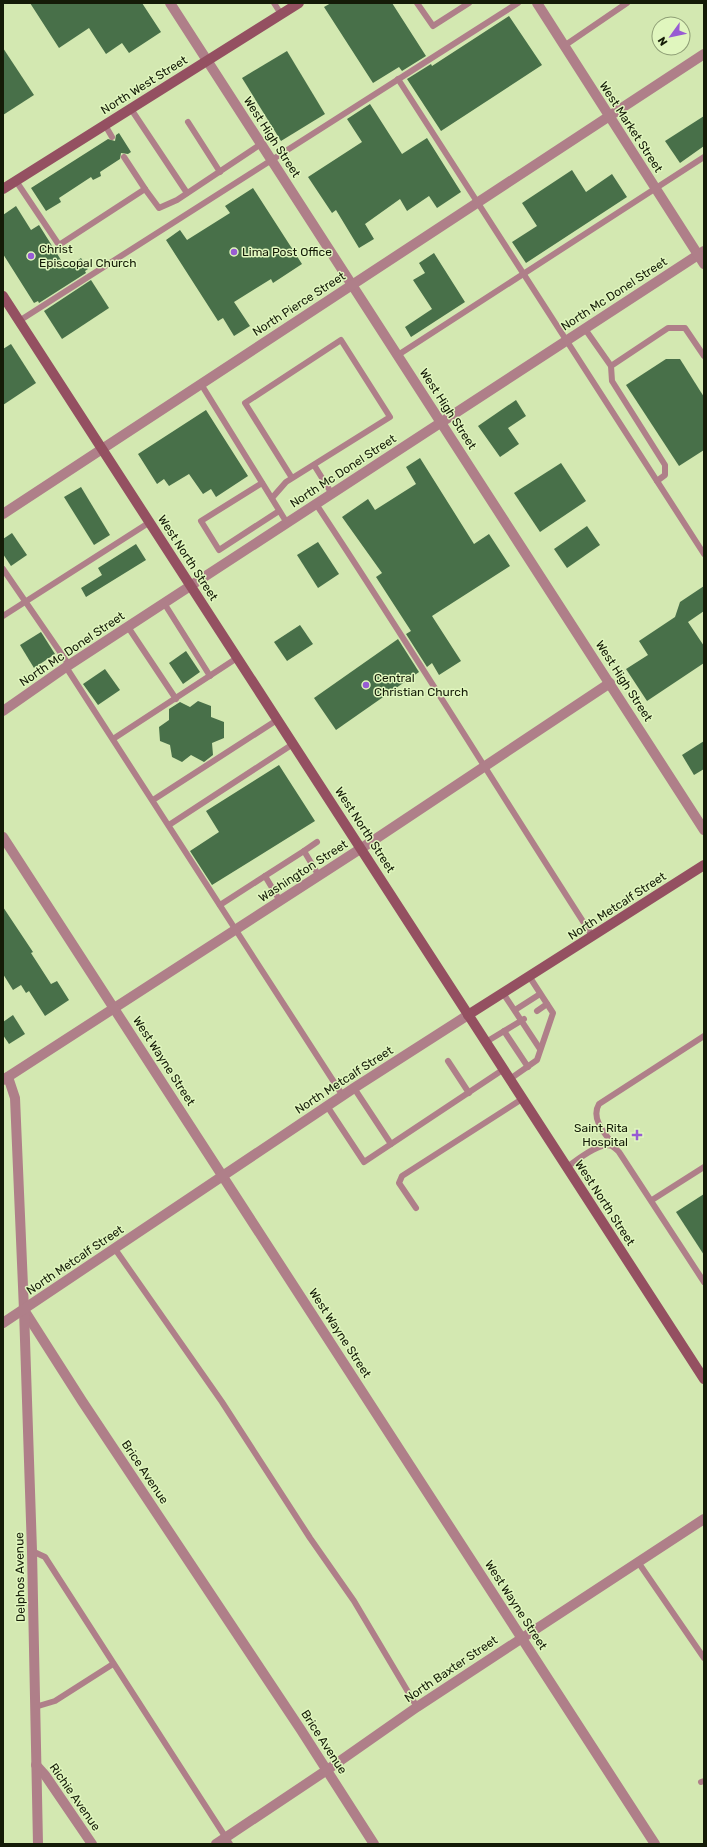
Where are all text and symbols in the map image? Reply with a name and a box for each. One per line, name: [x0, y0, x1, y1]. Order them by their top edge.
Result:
north arrow: [651, 16, 691, 56]
text: N: [655, 34, 671, 48]
street label: North West Street: [98, 53, 190, 117]
street label: West Market Street: [596, 79, 666, 175]
street label: West High Street: [241, 94, 303, 180]
place label: Christ Episcopal Church: [39, 242, 137, 270]
place label: Lima Post Office: [242, 245, 332, 259]
marker: Lima Post Office: [229, 247, 239, 257]
marker: Christ Episcopal Church: [26, 251, 36, 261]
street label: North Mc Donel Street: [558, 254, 670, 334]
street label: North Pierce Street: [250, 269, 348, 339]
street label: West High Street: [417, 366, 479, 452]
street label: North Mc Donel Street: [287, 431, 399, 511]
street label: West North Street: [155, 513, 221, 604]
street label: North Mc Donel Street: [17, 608, 127, 689]
street label: West High Street: [593, 638, 655, 724]
place label: Central Christian Church: [374, 671, 468, 699]
marker: Central Christian Church: [361, 680, 371, 690]
street label: West North Street: [332, 785, 398, 876]
street label: Washington Street: [256, 837, 350, 905]
street label: North Metcalf Street: [565, 869, 669, 943]
street label: West Wayne Street: [130, 1014, 198, 1109]
street label: North Metcalf Street: [292, 1043, 396, 1117]
place label: Saint Rita Hospital: [574, 1121, 628, 1149]
marker: Saint Rita Hospital: [631, 1129, 643, 1141]
street label: West North Street: [572, 1158, 638, 1249]
street label: North Metcalf Street: [24, 1222, 126, 1298]
street label: West Wayne Street: [306, 1286, 374, 1381]
street label: Brice Avenue: [119, 1438, 172, 1507]
street label: Delphos Avenue: [12, 1532, 28, 1622]
street label: West Wayne Street: [482, 1558, 550, 1653]
street label: North Baxter Street: [402, 1633, 500, 1705]
street label: Brice Avenue: [298, 1707, 350, 1777]
street label: Richie Avenue: [47, 1761, 104, 1834]

